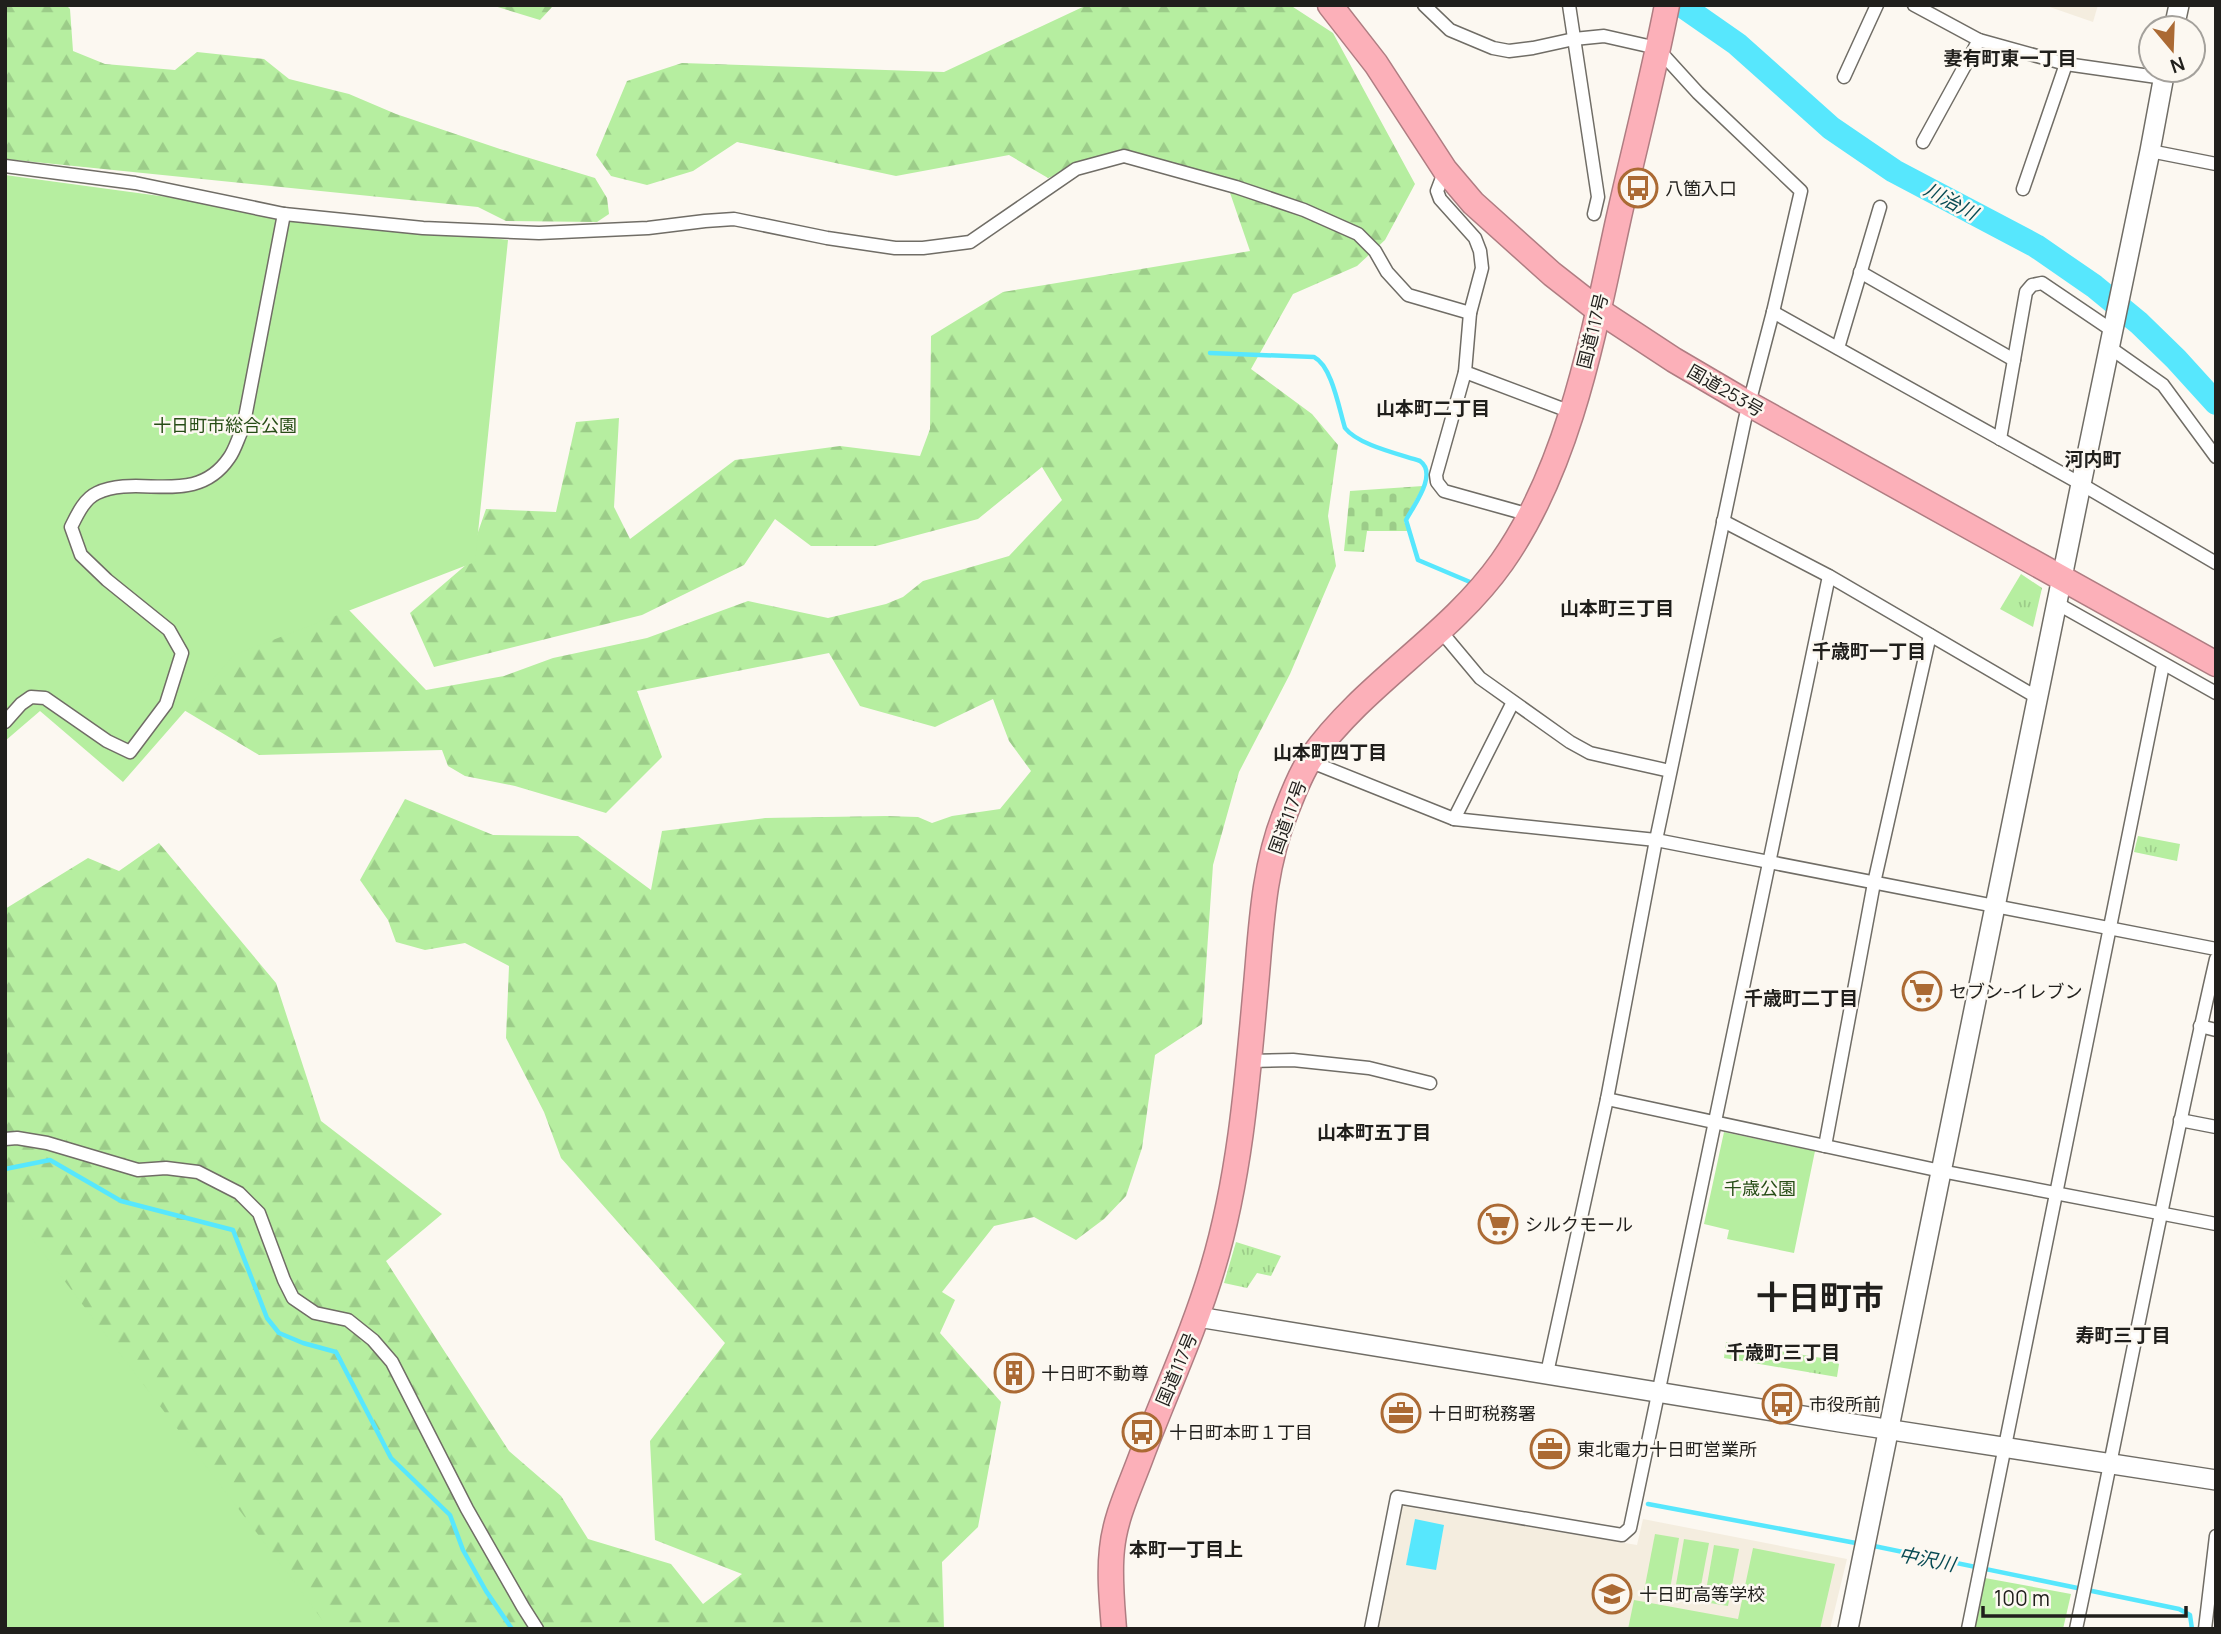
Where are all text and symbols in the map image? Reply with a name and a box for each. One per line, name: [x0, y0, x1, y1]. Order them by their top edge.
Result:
north arrow: [2137, 14, 2207, 84]
district label: 妻有町東一丁目: [1943, 45, 2077, 71]
text: N: [2167, 51, 2188, 80]
bus stop icon: 八箇入口: [1617, 167, 1659, 209]
place label: 八箇入口: [1665, 176, 1737, 200]
water label: 川治川: [1920, 176, 1984, 227]
street label: 国道117号: [1571, 291, 1613, 371]
street label: 国道253号: [1683, 358, 1769, 422]
district label: 山本町二丁目: [1376, 395, 1490, 421]
park label: 十日町市総合公園: [153, 413, 297, 437]
district label: 河内町: [2064, 446, 2122, 472]
district label: 山本町三丁目: [1560, 595, 1674, 621]
district label: 千歳町一丁目: [1812, 638, 1926, 664]
district label: 山本町四丁目: [1273, 739, 1387, 765]
street label: 国道117号: [1263, 777, 1311, 857]
supermarket icon: セブン-イレブン: [1901, 970, 1943, 1012]
place label: セブン-イレブン: [1949, 979, 2083, 1003]
district label: 千歳町二丁目: [1744, 985, 1858, 1011]
district label: 山本町五丁目: [1317, 1119, 1431, 1145]
park label: 千歳公園: [1724, 1176, 1796, 1200]
supermarket icon: シルクモール: [1477, 1203, 1519, 1245]
place label: シルクモール: [1525, 1212, 1633, 1236]
district label: 十日町市: [1756, 1275, 1884, 1319]
district label: 寿町三丁目: [2075, 1322, 2171, 1348]
street label: 国道117号: [1150, 1329, 1202, 1409]
district label: 千歳町三丁目: [1726, 1339, 1840, 1365]
building icon: 十日町不動尊: [993, 1352, 1035, 1394]
place label: 十日町不動尊: [1041, 1361, 1149, 1385]
bus stop icon: 市役所前: [1761, 1383, 1803, 1425]
office icon: 十日町税務署: [1380, 1392, 1422, 1434]
place label: 市役所前: [1809, 1392, 1881, 1416]
place label: 十日町税務署: [1428, 1401, 1536, 1425]
bus stop icon: 十日町本町１丁目: [1121, 1411, 1163, 1453]
place label: 十日町本町１丁目: [1169, 1420, 1313, 1444]
office icon: 東北電力十日町営業所: [1529, 1428, 1571, 1470]
place label: 東北電力十日町営業所: [1577, 1437, 1757, 1461]
district label: 本町一丁目上: [1129, 1536, 1243, 1562]
water label: 中沢川: [1897, 1541, 1959, 1578]
school or university icon: 十日町高等学校: [1591, 1573, 1633, 1615]
scale bar: [1983, 1574, 2186, 1618]
place label: 十日町高等学校: [1639, 1582, 1765, 1606]
text: 100 m: [1994, 1584, 2050, 1612]

